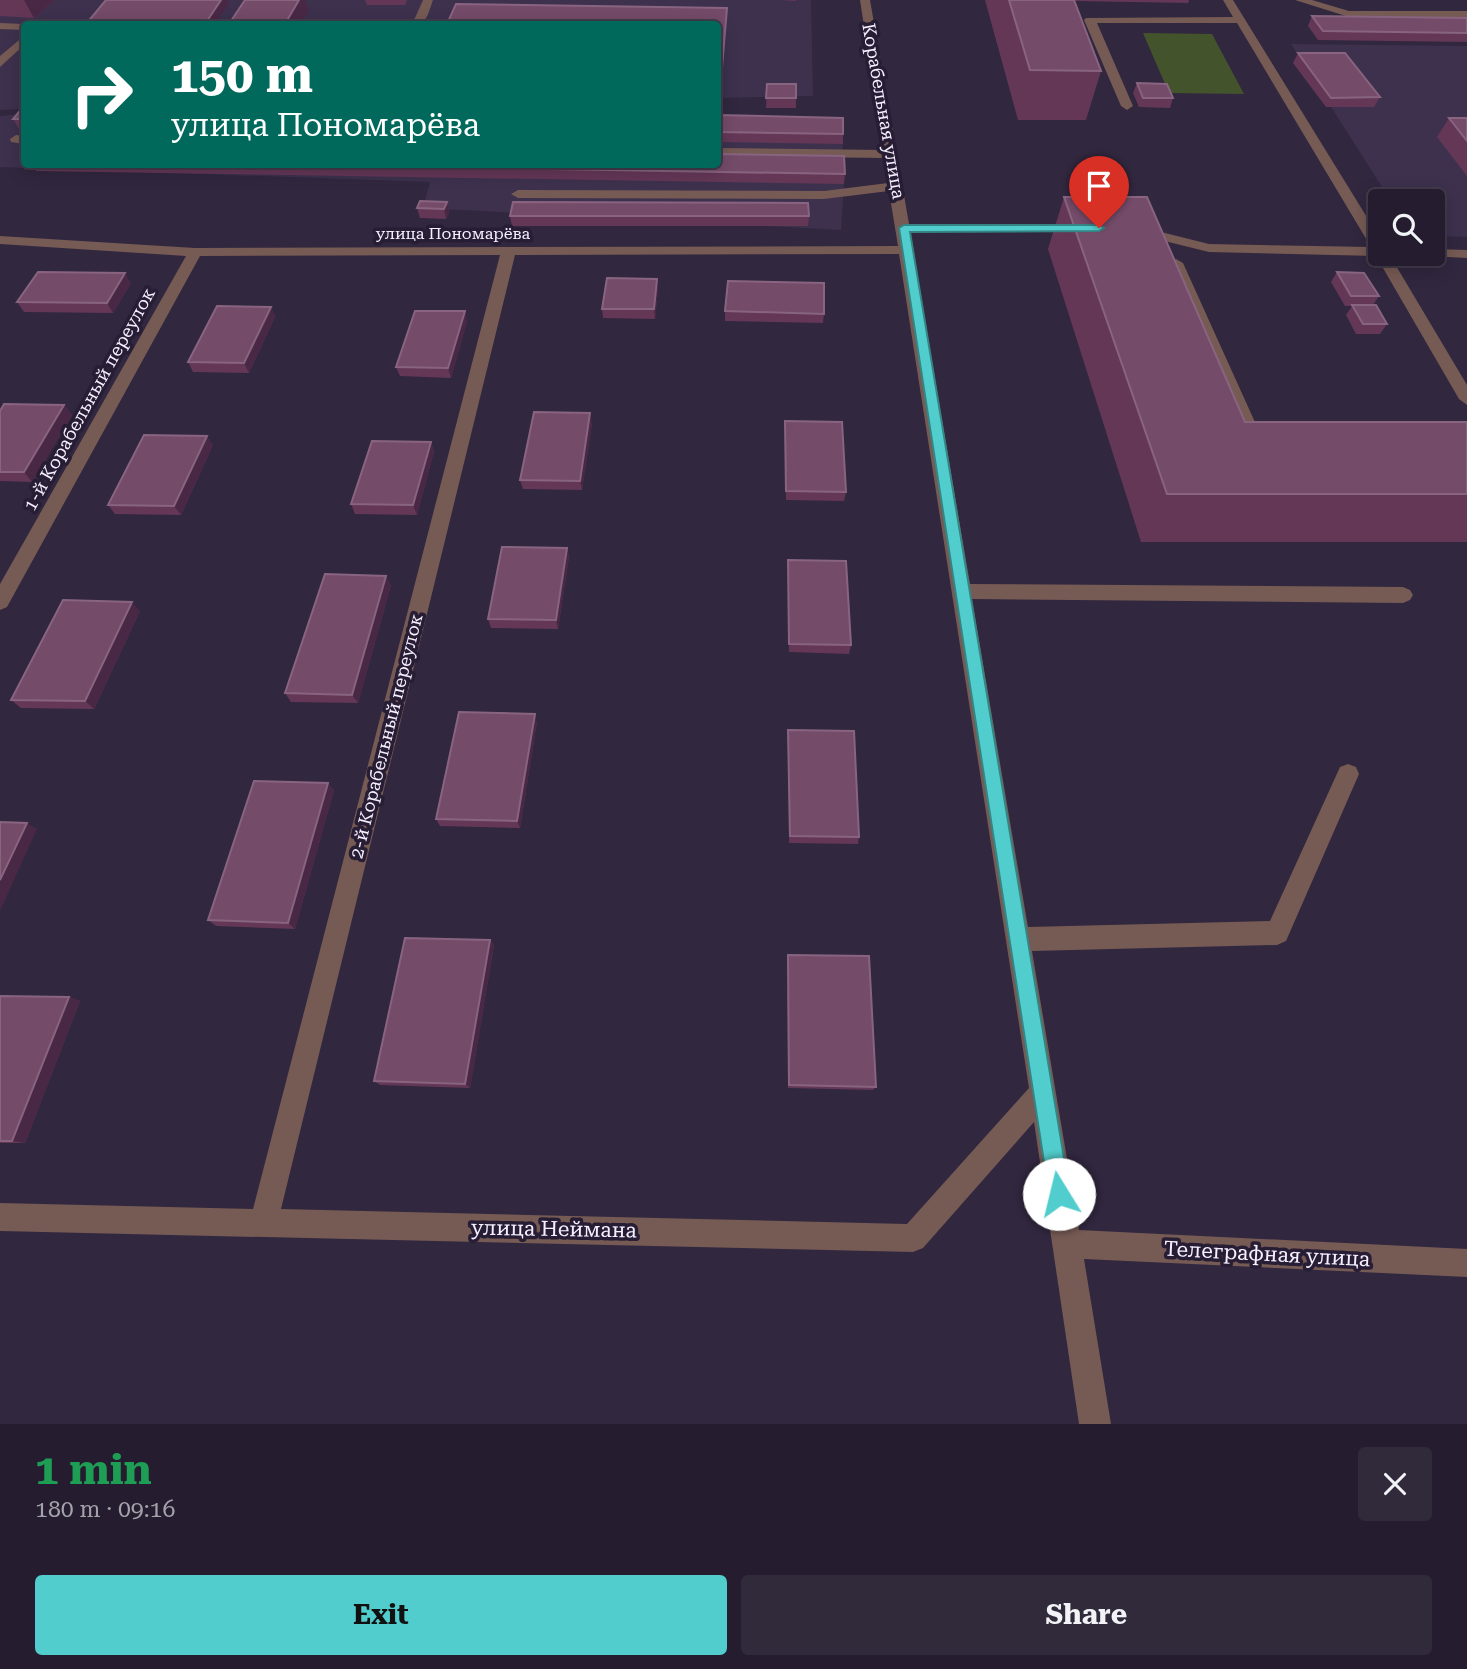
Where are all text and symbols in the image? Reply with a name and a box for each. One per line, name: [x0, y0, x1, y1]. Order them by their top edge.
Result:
street label: Корабельная улица: [858, 21, 910, 201]
text: 150 m: [171, 47, 313, 104]
icon: right: [56, 49, 147, 140]
text: улица Пономарёва: [171, 106, 480, 144]
pin: [1069, 156, 1129, 228]
icon: arrive: [1080, 167, 1118, 205]
map controls: [1368, 189, 1445, 266]
button: search: [1368, 189, 1445, 266]
street label: улица Пономарёва: [376, 224, 531, 243]
street label: 1-й Корабельный переулок: [19, 284, 159, 514]
street label: 2-й Корабельный переулок: [345, 611, 427, 861]
position arrow: [1022, 1157, 1096, 1231]
street label: улица Неймана: [471, 1216, 638, 1242]
street label: Телеграфная улица: [1163, 1237, 1371, 1271]
text: 1 min: [35, 1445, 152, 1494]
button: close: [1358, 1447, 1432, 1521]
text: 180 m · 09:16: [35, 1496, 175, 1523]
button: Exit: [35, 1575, 727, 1655]
button: Share: [741, 1575, 1432, 1655]

